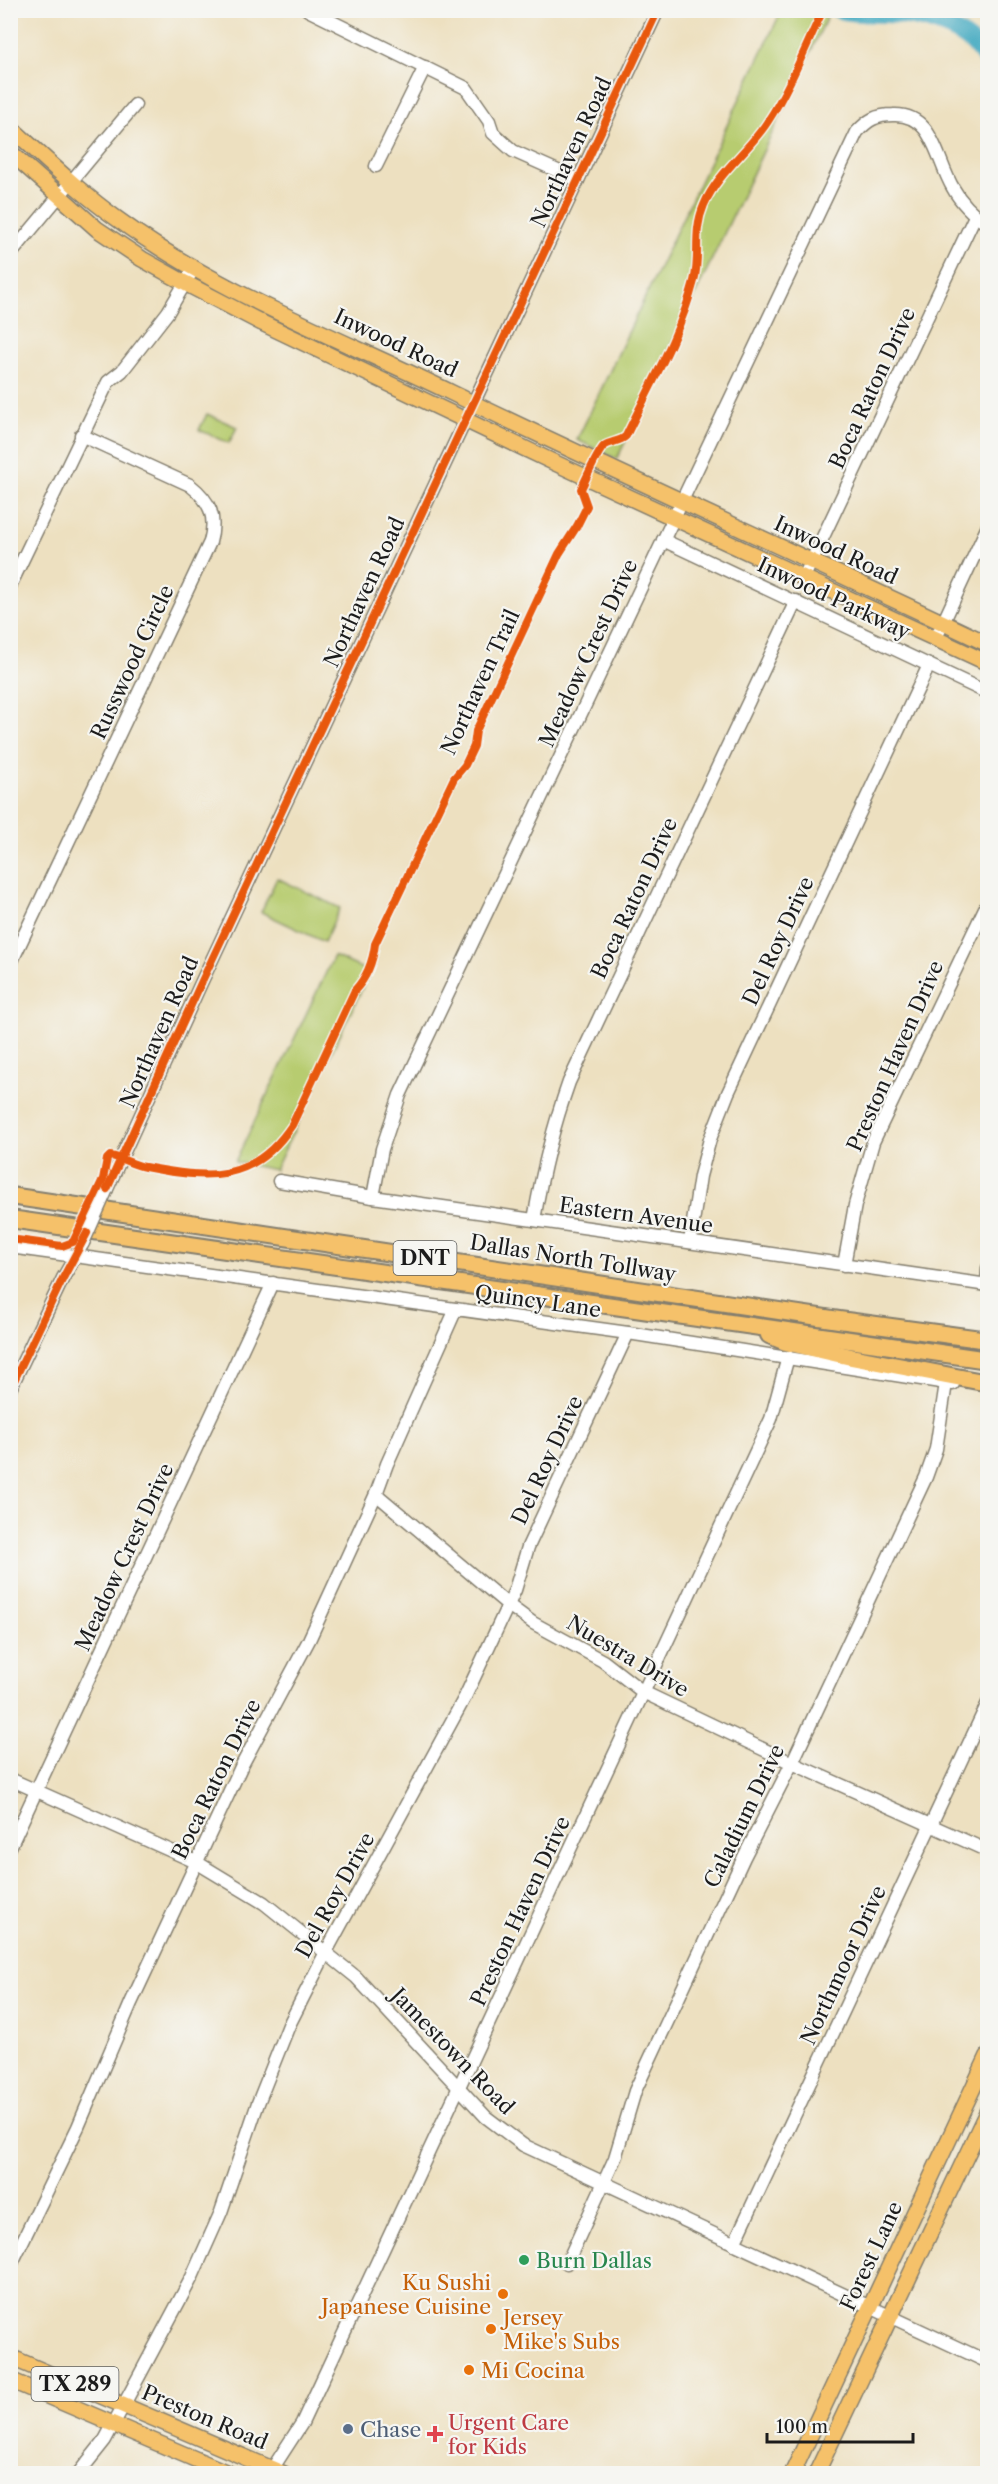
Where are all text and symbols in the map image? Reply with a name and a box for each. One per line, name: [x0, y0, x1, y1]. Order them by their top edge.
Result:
street label: Northaven Road: [525, 73, 617, 231]
street label: Inwood Road: [330, 303, 462, 383]
street label: Boca Raton Drive: [824, 303, 920, 473]
street label: Inwood Road: [770, 510, 902, 590]
street label: Northaven Road: [318, 513, 410, 671]
street label: Inwood Parkway: [754, 552, 915, 644]
street label: Meadow Crest Drive: [534, 555, 642, 751]
street label: Russwood Circle: [85, 581, 179, 743]
street label: Northaven Trail: [435, 605, 525, 759]
street label: Boca Raton Drive: [586, 813, 682, 983]
street label: Del Roy Drive: [737, 873, 819, 1009]
street label: Northaven Road: [114, 952, 204, 1111]
street label: Preston Haven Drive: [842, 957, 948, 1155]
street label: Eastern Avenue: [557, 1192, 715, 1238]
street label: Dallas North Tollway: [468, 1229, 678, 1287]
road number: DNT: [394, 1241, 456, 1275]
street label: Quincy Lane: [473, 1280, 603, 1322]
street label: Del Roy Drive: [506, 1392, 588, 1528]
street label: Meadow Crest Drive: [70, 1459, 178, 1655]
street label: Nuestra Drive: [563, 1610, 693, 1702]
street label: Boca Raton Drive: [166, 1695, 266, 1863]
street label: Caladium Drive: [698, 1740, 790, 1892]
street label: Preston Haven Drive: [465, 1812, 575, 2010]
street label: Del Roy Drive: [290, 1828, 380, 1962]
street label: Northmoor Drive: [795, 1881, 891, 2049]
street label: Jamestown Road: [384, 1980, 520, 2120]
street label: Forest Lane: [835, 2197, 907, 2315]
place label: Burn Dallas: [536, 2248, 652, 2273]
marker: Burn Dallas: [517, 2253, 531, 2267]
place label: Ku Sushi Japanese Cuisine: [318, 2270, 491, 2319]
marker: Ku Sushi Japanese Cuisine: [496, 2287, 510, 2301]
place label: Jersey Mike's Subs: [500, 2305, 620, 2354]
marker: Jersey Mike's Subs: [484, 2322, 498, 2336]
place label: Mi Cocina: [481, 2358, 586, 2383]
marker: Mi Cocina: [462, 2363, 476, 2377]
road number: TX 289: [32, 2367, 118, 2401]
street label: Preston Road: [138, 2379, 272, 2455]
scale bar: [767, 2406, 912, 2444]
place label: Urgent Care for Kids: [448, 2410, 569, 2459]
text: 100 m: [776, 2416, 828, 2438]
place label: Chase: [360, 2417, 421, 2442]
marker: Chase: [341, 2422, 355, 2436]
marker: Urgent Care for Kids: [426, 2425, 444, 2443]

